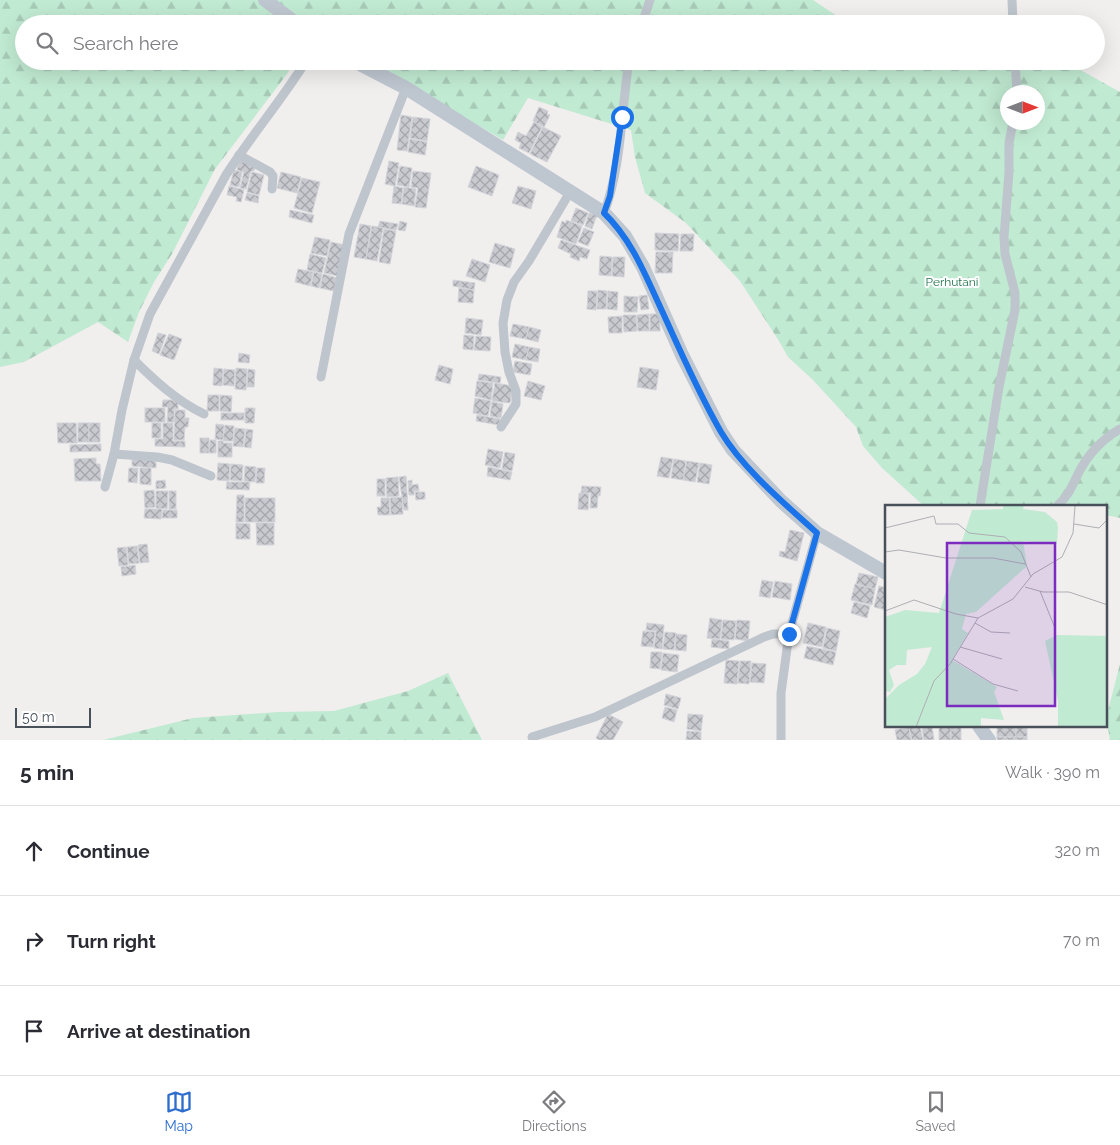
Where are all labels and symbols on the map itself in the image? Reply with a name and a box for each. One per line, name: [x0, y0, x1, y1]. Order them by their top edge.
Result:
north arrow: [1000, 85, 1045, 130]
route start: [611, 106, 634, 129]
park label: Perhutani: [926, 275, 978, 289]
inset map: [885, 505, 1108, 728]
route end: [778, 623, 801, 646]
scale bar: [15, 705, 91, 728]

